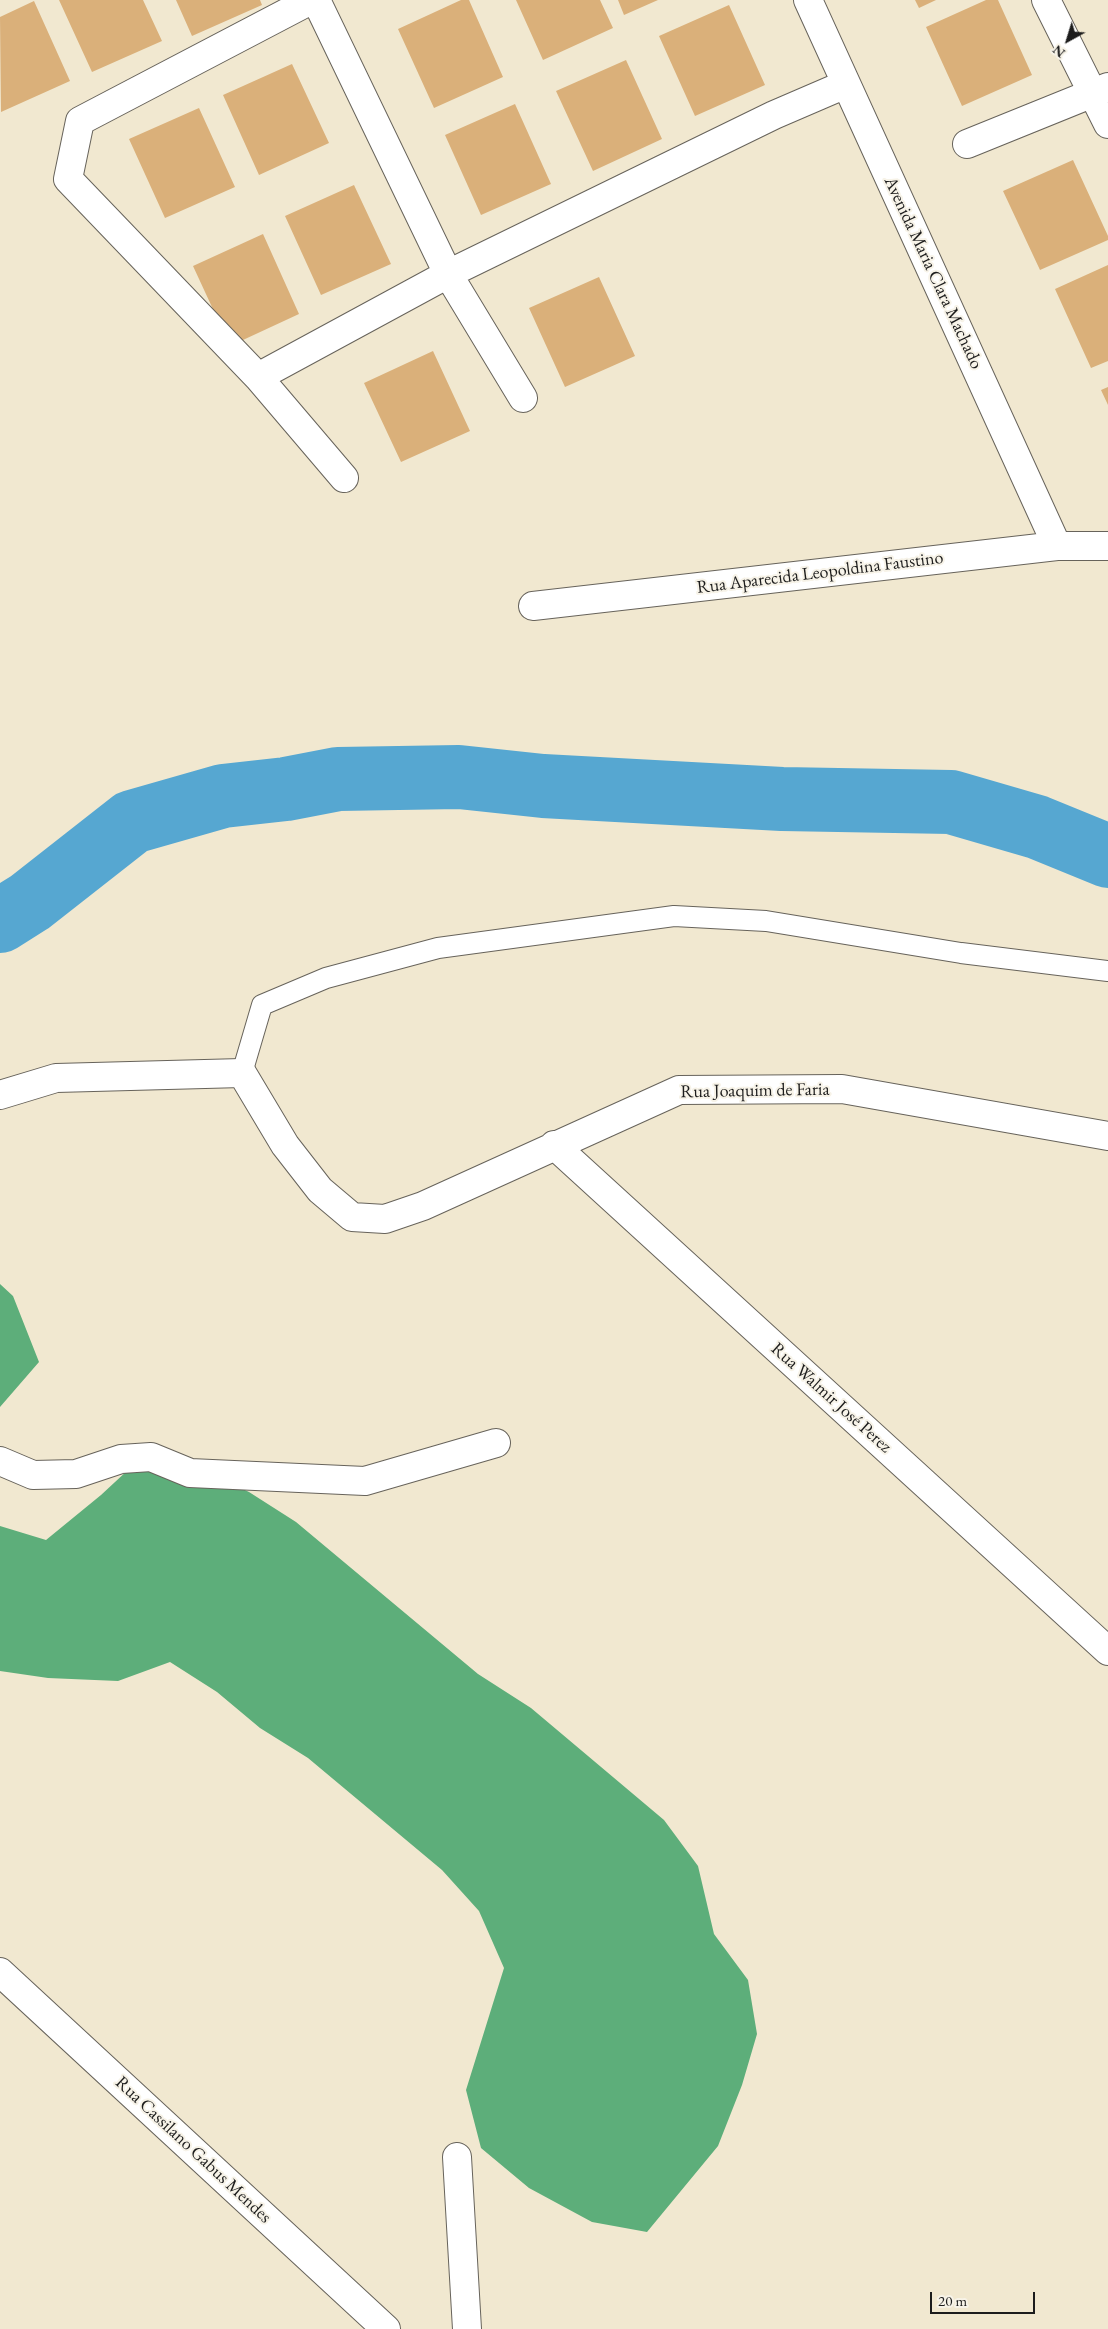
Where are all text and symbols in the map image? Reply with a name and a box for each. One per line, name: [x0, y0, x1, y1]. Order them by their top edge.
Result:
north arrow: [1043, 15, 1093, 65]
text: N: [1049, 41, 1069, 62]
street label: Avenida Maria Clara Machado: [879, 173, 987, 373]
street label: Rua Aparecida Leopoldina Faustino: [696, 547, 944, 599]
street label: Rua Joaquim de Faria: [680, 1079, 830, 1103]
street label: Rua Walmir José Perez: [766, 1338, 896, 1458]
street label: Rua Cassilano Gabus Mendes: [111, 2072, 275, 2228]
scale bar: [933, 2282, 1038, 2314]
text: 20 m: [938, 2291, 967, 2310]

